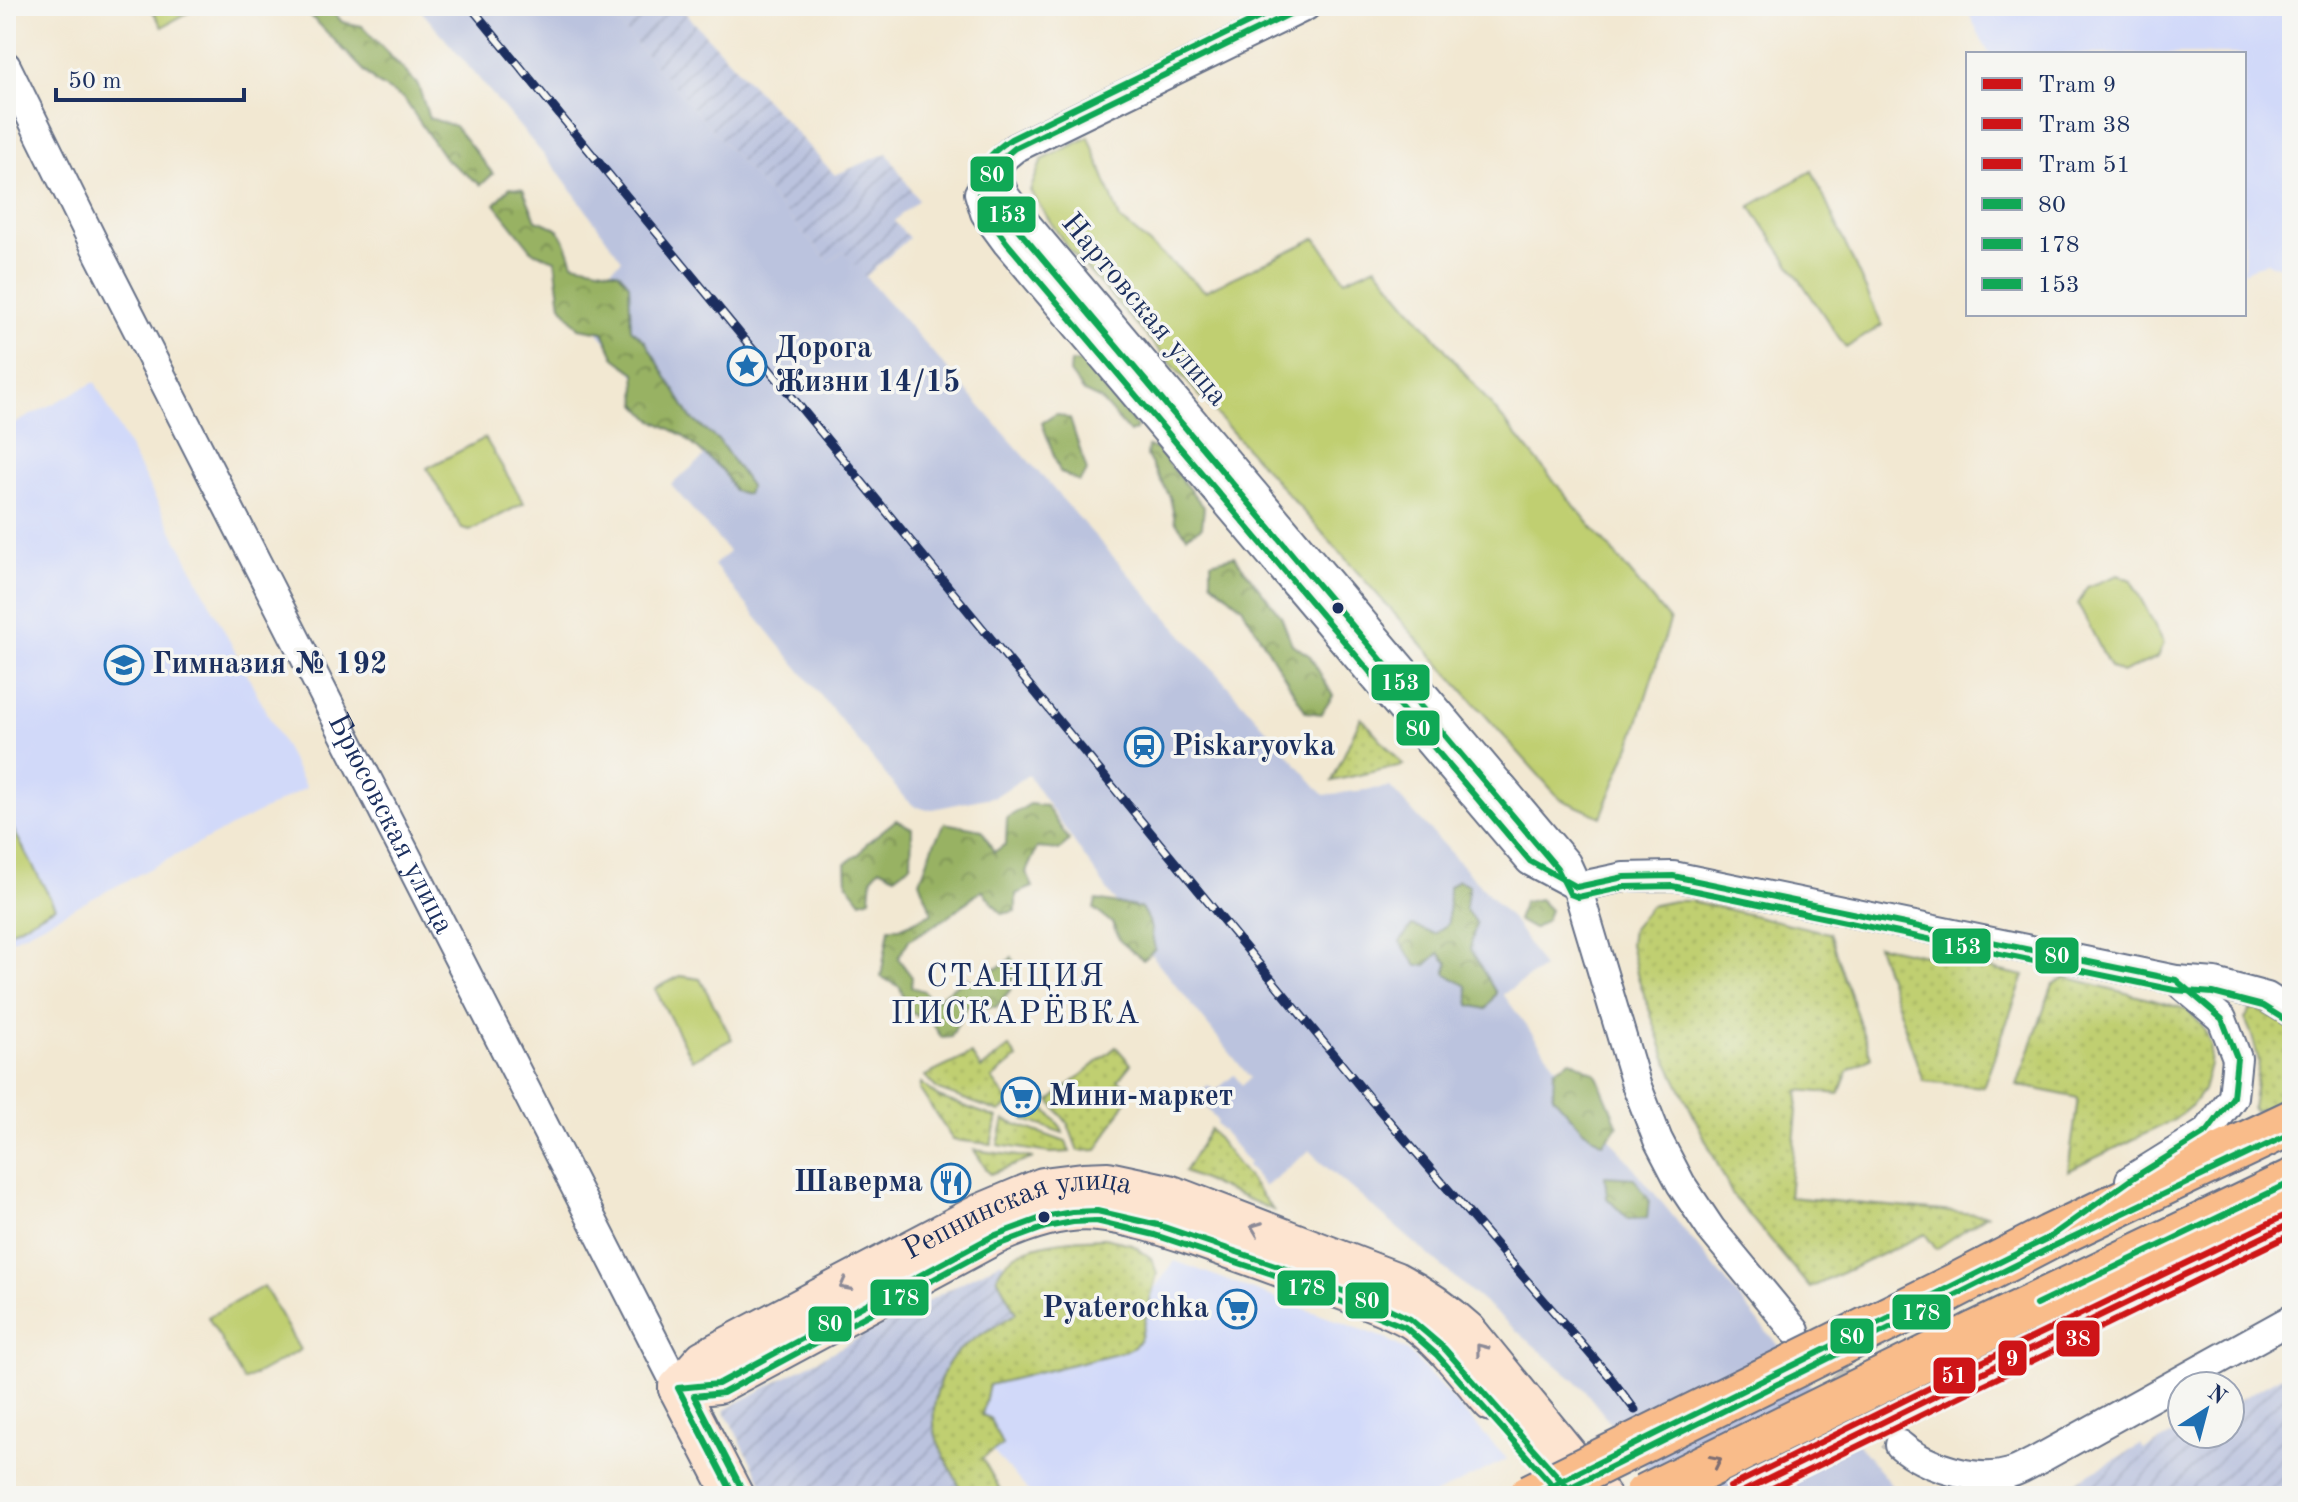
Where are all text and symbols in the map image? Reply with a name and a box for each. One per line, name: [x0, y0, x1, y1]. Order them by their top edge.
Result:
scale bar: [56, 52, 244, 102]
legend: [1966, 52, 2246, 316]
text: 50 m: [68, 70, 122, 94]
text: Tram 9: [2038, 74, 2117, 98]
text: Tram 38: [2038, 114, 2130, 138]
text: Tram 51: [2038, 154, 2130, 178]
line badge: 80: [969, 155, 1015, 193]
text: 80: [979, 165, 1005, 187]
text: 80: [2038, 194, 2066, 218]
line badge: 153: [976, 195, 1037, 234]
text: 153: [988, 205, 1026, 227]
street label: Нартовская улица: [1055, 208, 1233, 412]
text: 178: [2038, 234, 2080, 258]
text: 153: [2038, 274, 2080, 298]
place label: Дорога Жизни 14/15: [775, 334, 960, 398]
place icon: Дорога Жизни 14/15: [726, 345, 768, 387]
unlabelled marker: [1330, 600, 1346, 616]
school or university icon: Гимназия № 192: [103, 644, 145, 686]
place label: Гимназия № 192: [152, 650, 387, 680]
line badge: 153: [1370, 663, 1431, 702]
text: 153: [1381, 673, 1419, 695]
street label: Брюсовская улица: [322, 709, 459, 939]
line badge: 80: [1395, 709, 1441, 747]
text: 80: [1405, 719, 1431, 741]
station icon: Piskaryovka: [1123, 726, 1165, 768]
place label: Piskaryovka: [1172, 732, 1335, 762]
line badge: 153: [1931, 927, 1992, 965]
line badge: 80: [2034, 936, 2080, 975]
text: 153: [1943, 937, 1981, 959]
text: 80: [2044, 946, 2070, 968]
district label: СТАНЦИЯ ПИСКАРЁВКА: [891, 962, 1141, 1031]
supermarket icon: Мини-маркет: [1000, 1076, 1042, 1118]
place label: Мини-маркет: [1049, 1082, 1233, 1112]
restaurant icon: Шаверма: [930, 1162, 972, 1204]
street label: Репнинская улица: [899, 1165, 1135, 1266]
place label: Шаверма: [794, 1168, 923, 1198]
unlabelled marker: [1036, 1209, 1052, 1225]
one-way arrow: [1250, 1221, 1264, 1237]
line badge: 178: [1276, 1269, 1337, 1307]
one-way arrow: [838, 1276, 853, 1291]
line badge: 178: [869, 1278, 930, 1317]
text: 178: [1287, 1278, 1325, 1300]
line badge: 80: [1344, 1281, 1390, 1320]
text: 178: [881, 1288, 919, 1310]
supermarket icon: Pyaterochka: [1216, 1288, 1258, 1330]
text: 80: [1354, 1291, 1380, 1313]
line badge: 178: [1891, 1293, 1952, 1331]
place label: Pyaterochka: [1042, 1294, 1209, 1324]
text: 178: [1902, 1303, 1940, 1325]
line badge: 80: [807, 1305, 853, 1343]
text: 80: [817, 1314, 843, 1336]
line badge: 80: [1829, 1317, 1875, 1355]
line badge: 38: [2055, 1319, 2101, 1358]
text: 80: [1839, 1327, 1865, 1349]
text: 38: [2065, 1329, 2091, 1351]
line badge: 9: [1997, 1339, 2028, 1377]
one-way arrow: [1476, 1343, 1490, 1358]
text: 9: [2006, 1349, 2018, 1371]
line badge: 51: [1932, 1356, 1977, 1395]
text: 51: [1941, 1366, 1967, 1388]
north arrow: [2166, 1370, 2246, 1450]
text: N: [2203, 1382, 2230, 1409]
one-way arrow: [1708, 1456, 1723, 1471]

